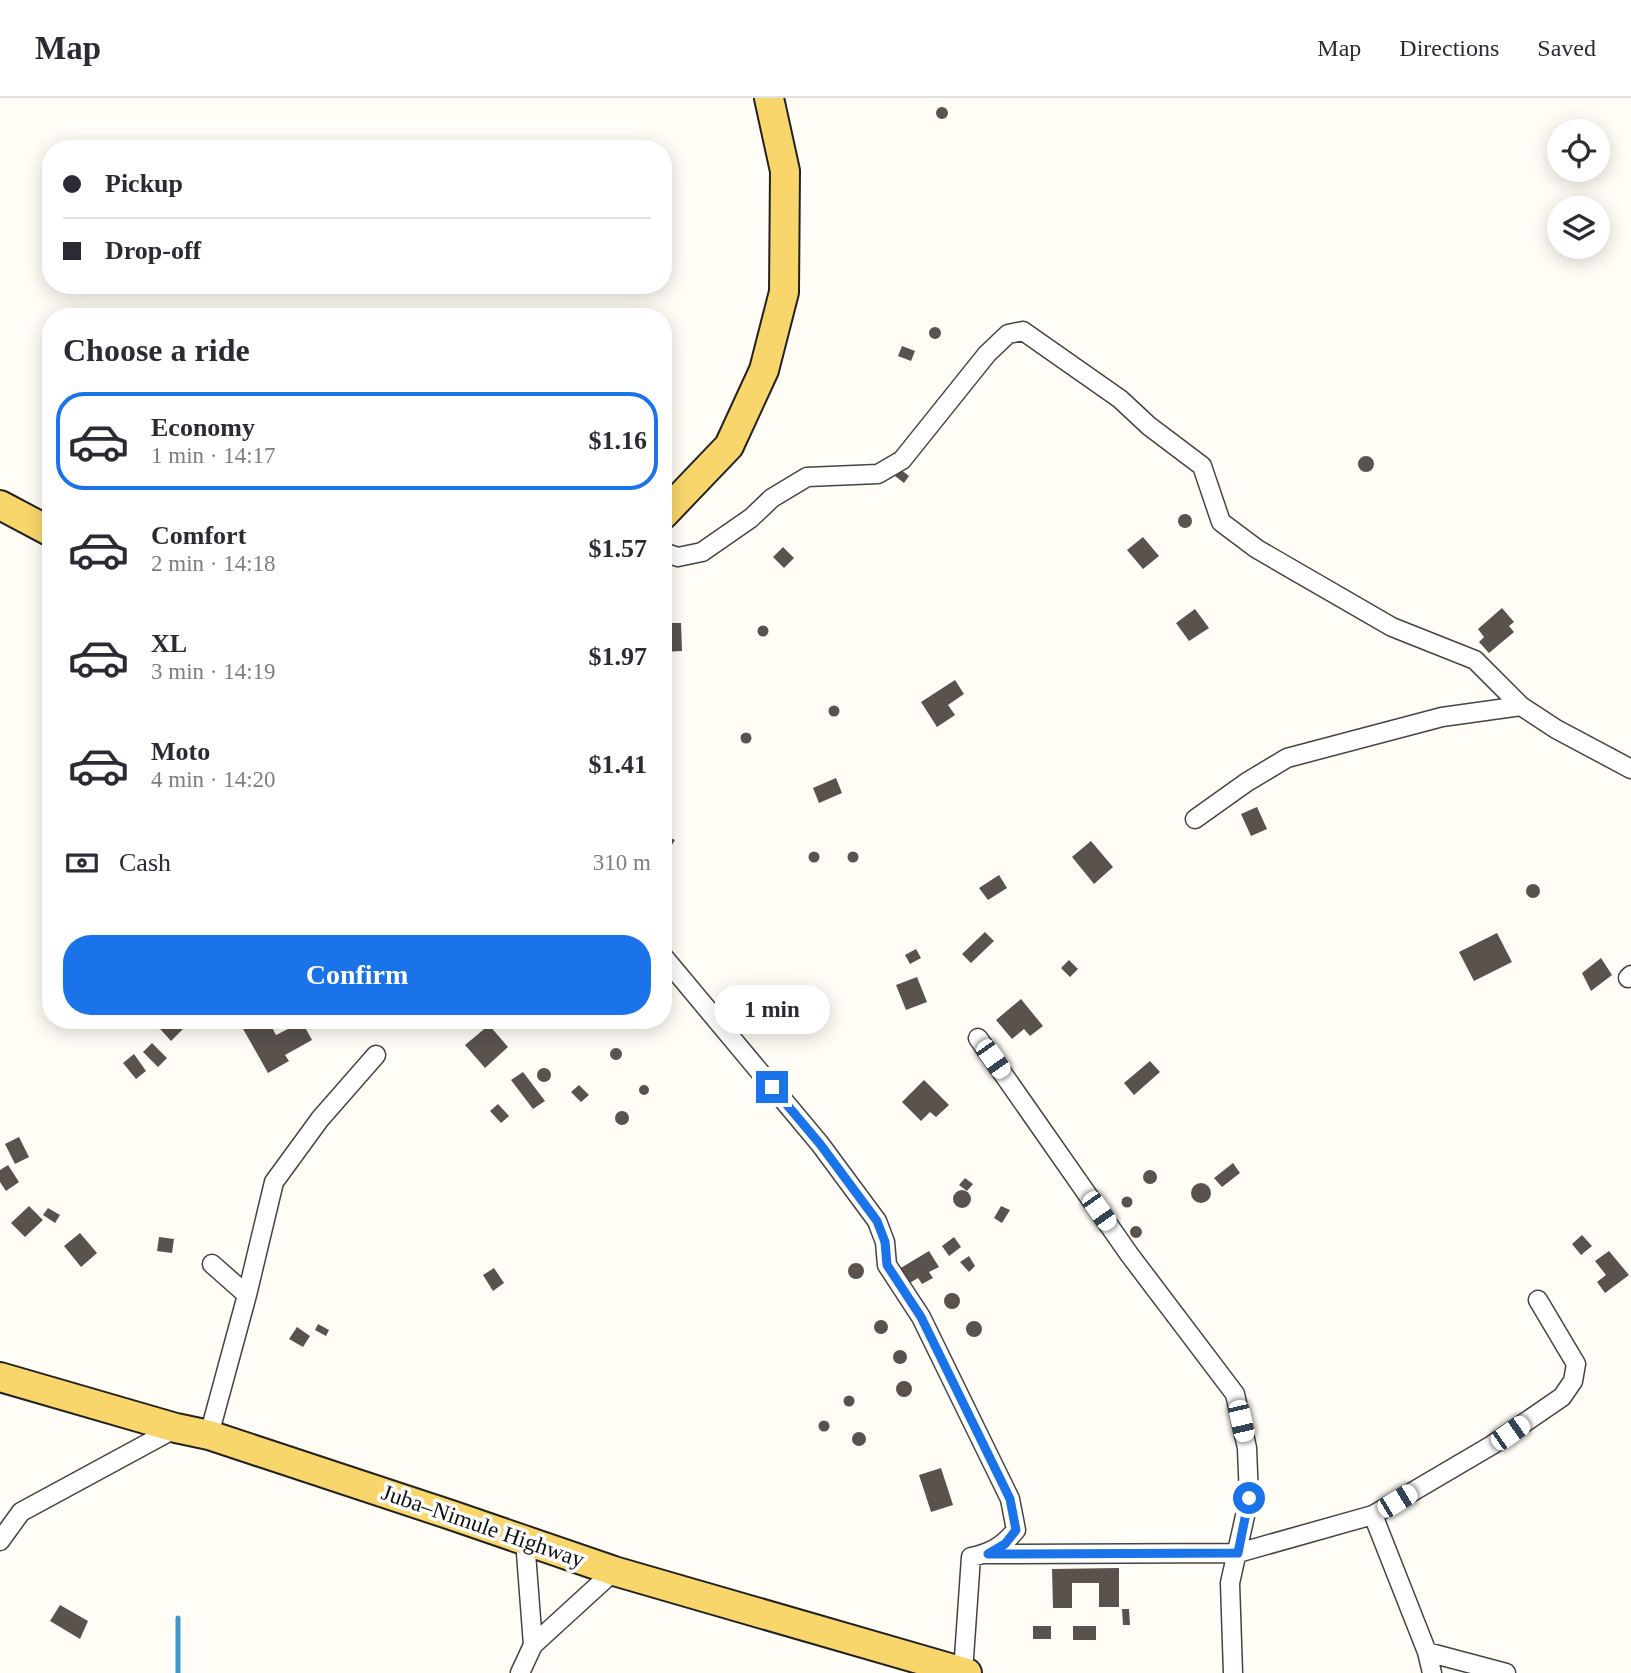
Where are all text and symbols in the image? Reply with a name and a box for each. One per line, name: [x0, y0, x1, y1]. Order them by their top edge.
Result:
text: Map: [35, 30, 101, 66]
text: Map: [1317, 35, 1361, 61]
text: Directions: [1399, 35, 1499, 61]
text: Saved: [1537, 35, 1596, 61]
map controls: [1547, 119, 1610, 259]
button: locate: [1547, 119, 1610, 182]
text: Pickup: [105, 169, 183, 198]
button: layers: [1547, 196, 1610, 259]
text: Drop-off: [105, 236, 201, 265]
text: Choose a ride: [63, 332, 250, 368]
icon: car: [67, 410, 130, 473]
text: Economy: [151, 413, 255, 442]
text: $1.16: [589, 426, 647, 455]
text: 1 min · 14:17: [151, 443, 276, 468]
icon: car: [67, 518, 130, 581]
text: Comfort: [151, 521, 246, 550]
text: $1.57: [589, 534, 647, 563]
text: 2 min · 14:18: [151, 551, 276, 576]
icon: car: [67, 626, 130, 689]
text: XL: [151, 629, 187, 658]
text: $1.97: [589, 642, 647, 671]
text: 3 min · 14:19: [151, 659, 276, 684]
icon: car: [67, 734, 130, 797]
text: Moto: [151, 737, 210, 766]
text: $1.41: [589, 750, 647, 779]
text: 4 min · 14:20: [151, 767, 276, 792]
icon: cash: [63, 844, 101, 882]
text: Cash: [119, 848, 171, 877]
text: 310 m: [593, 850, 651, 875]
button: Confirm: [63, 935, 651, 1015]
callout: 1 min: [714, 986, 830, 1034]
text: 1 min: [744, 997, 800, 1022]
car: [973, 1036, 1014, 1082]
route end: [756, 1071, 788, 1103]
car: [1079, 1188, 1120, 1234]
car: [1227, 1398, 1256, 1444]
car: [1487, 1412, 1534, 1454]
street label: Juba–Nimule Highway: [378, 1480, 588, 1573]
car: [1374, 1481, 1421, 1521]
route start: [1233, 1482, 1265, 1514]

